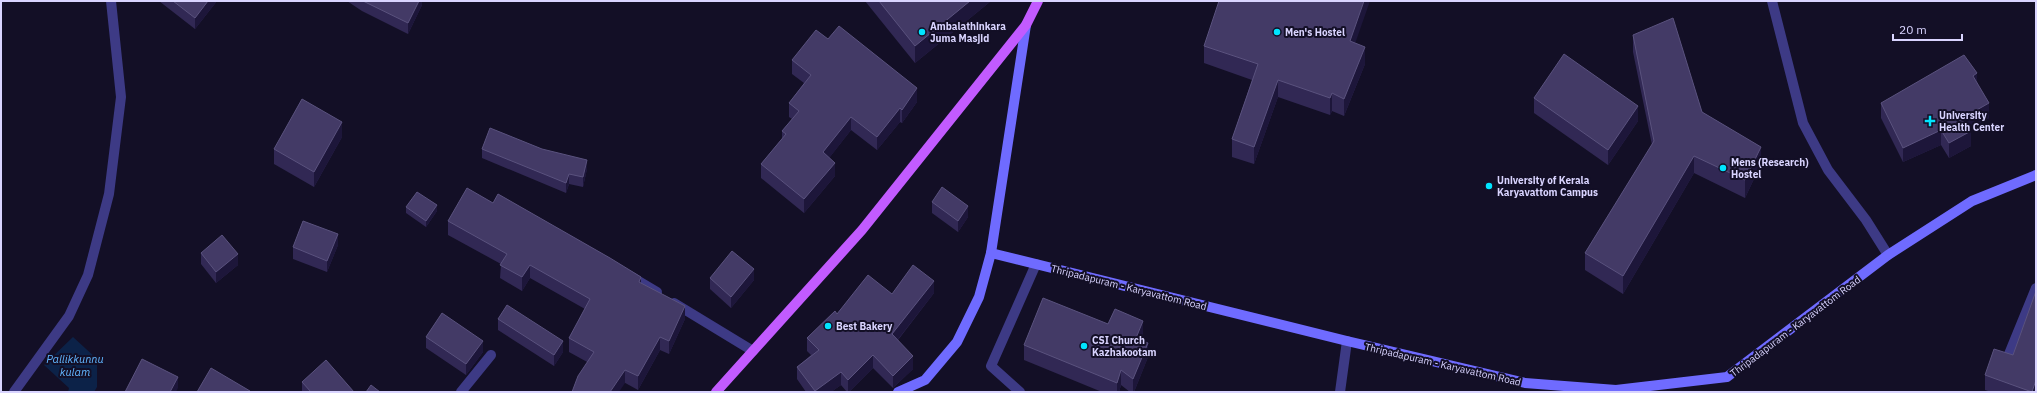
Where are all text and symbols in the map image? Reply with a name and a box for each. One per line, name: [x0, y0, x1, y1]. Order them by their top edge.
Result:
scale bar: [1893, 16, 1962, 42]
place label: Ambalathinkara Juma Masjid: [930, 20, 1006, 45]
text: 20 m: [1899, 22, 1927, 37]
place label: Men's Hostel: [1285, 26, 1345, 39]
marker: Ambalathinkara Juma Masjid: [917, 27, 927, 37]
marker: Men's Hostel: [1272, 27, 1282, 37]
place label: University Health Center: [1939, 109, 2004, 134]
marker: University Health Center: [1924, 115, 1936, 127]
place label: Mens (Research) Hostel: [1731, 156, 1809, 181]
marker: Mens (Research) Hostel: [1718, 163, 1728, 173]
place label: University of Kerala Karyavattom Campus: [1497, 174, 1598, 199]
marker: University of Kerala Karyavattom Campus: [1484, 181, 1494, 191]
street label: Thripadapuram - Karyavattom Road: [1050, 262, 1208, 313]
street label: Thripadapuram - Karyavattom Road: [1728, 273, 1863, 380]
place label: Best Bakery: [836, 320, 893, 333]
marker: Best Bakery: [823, 321, 833, 331]
place label: CSI Church Kazhakootam: [1092, 334, 1157, 359]
street label: Thripadapuram - Karyavattom Road: [1364, 340, 1522, 389]
marker: CSI Church Kazhakootam: [1079, 341, 1089, 351]
water label: Pallikkunnu kulam: [46, 352, 104, 379]

